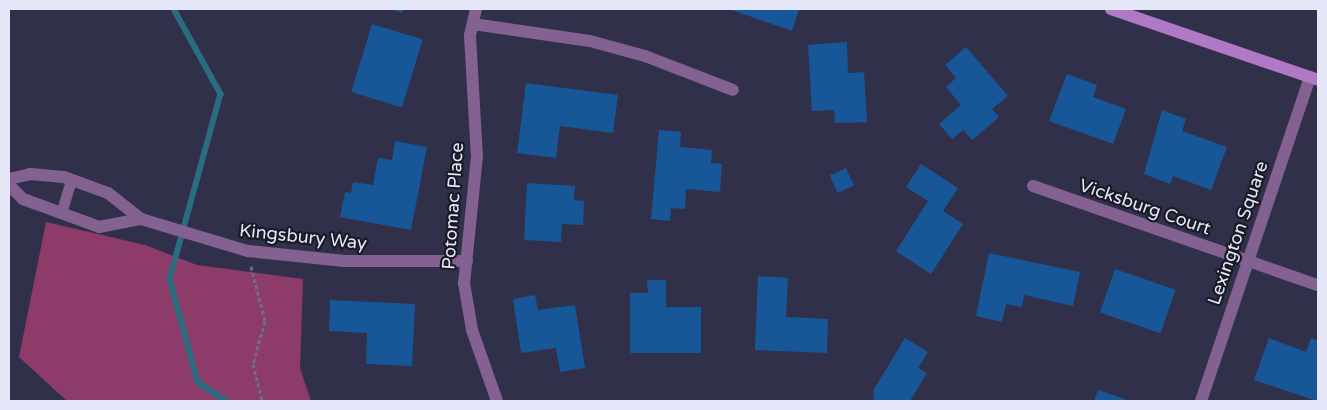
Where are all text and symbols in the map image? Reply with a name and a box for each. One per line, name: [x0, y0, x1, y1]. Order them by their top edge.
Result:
street label: Potomac Place: [438, 142, 468, 270]
street label: Lexington Square: [1203, 158, 1273, 308]
street label: Vicksburg Court: [1076, 174, 1214, 240]
street label: Kingsbury Way: [238, 220, 368, 254]

